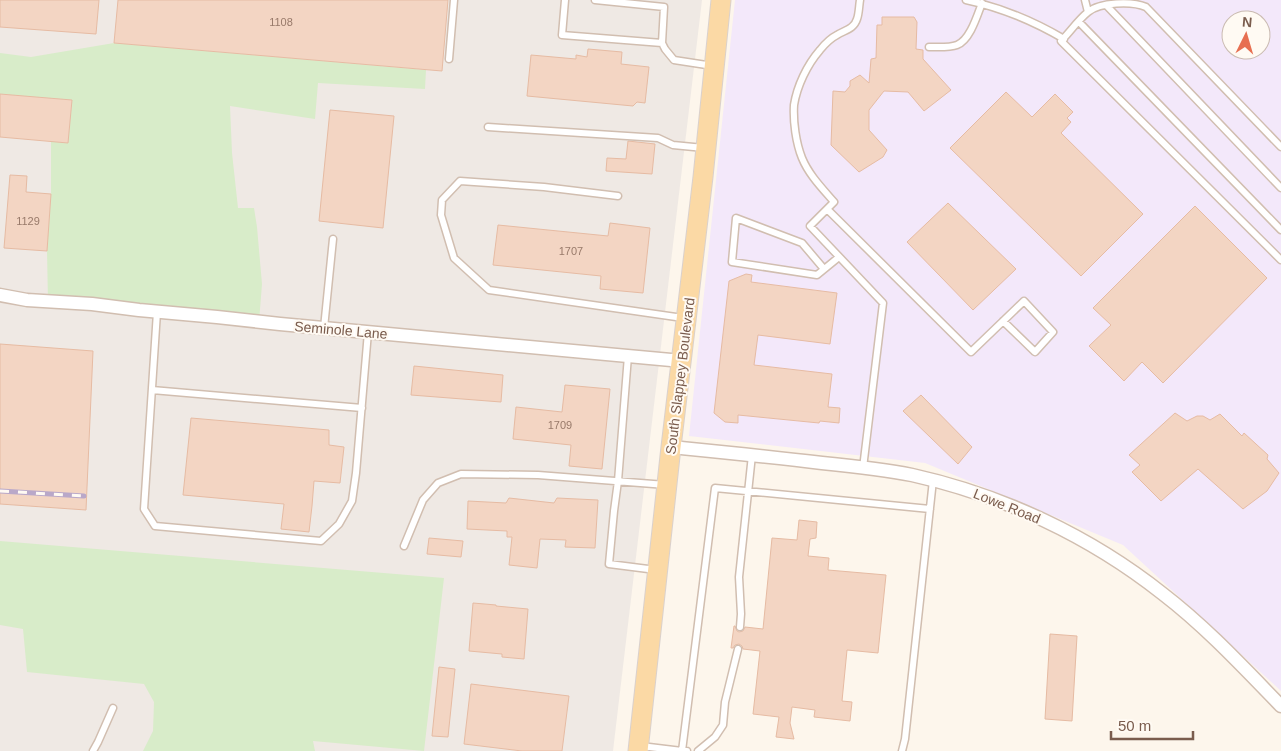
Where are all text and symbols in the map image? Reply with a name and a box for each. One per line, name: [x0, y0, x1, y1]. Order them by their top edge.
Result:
north arrow: [1221, 10, 1271, 60]
text: N: [1241, 14, 1253, 30]
house number: 1108: [269, 16, 293, 28]
house number: 1129: [16, 215, 40, 227]
house number: 1707: [559, 245, 583, 257]
street label: South Slappey Boulevard: [662, 297, 698, 455]
street label: Seminole Lane: [294, 318, 388, 342]
house number: 1709: [548, 419, 572, 431]
street label: Lowe Road: [971, 485, 1043, 527]
scale bar: [1111, 708, 1194, 740]
text: 50 m: [1118, 717, 1151, 734]

